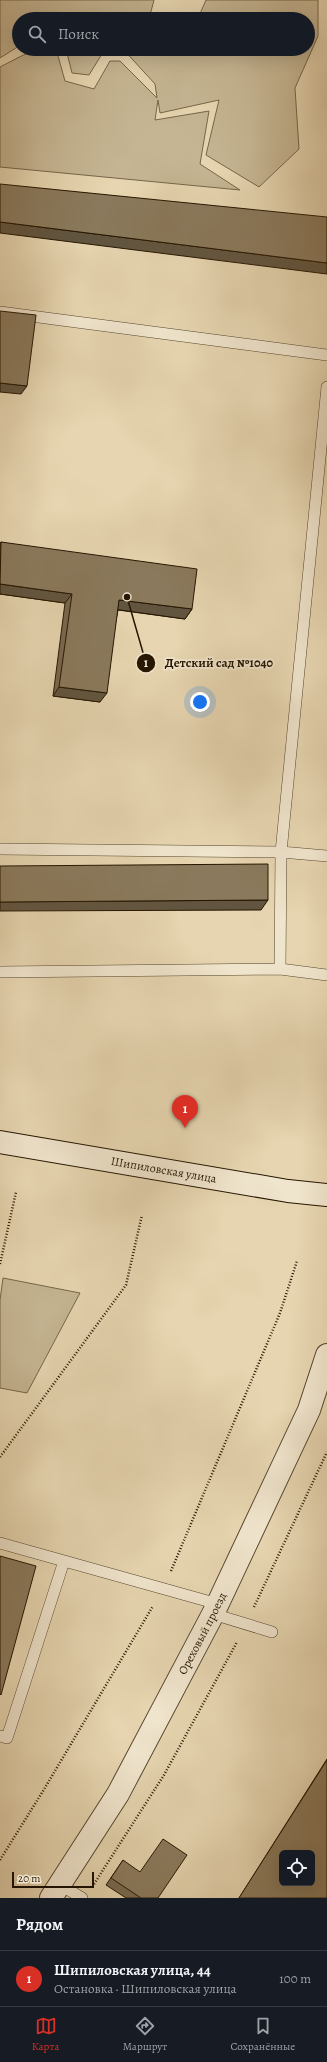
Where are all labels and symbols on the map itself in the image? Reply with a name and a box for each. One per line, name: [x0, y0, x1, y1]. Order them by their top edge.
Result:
callout: Детский сад №1040: [136, 650, 281, 675]
text: Детский сад №1040: [165, 654, 274, 671]
text: 1: [144, 655, 149, 671]
your location: [190, 692, 210, 712]
pin: 1: [172, 1095, 198, 1128]
street label: Шипиловская улица: [110, 1153, 218, 1187]
street label: Ореховый проезд: [174, 1590, 230, 1677]
scale bar: [12, 1870, 94, 1889]

